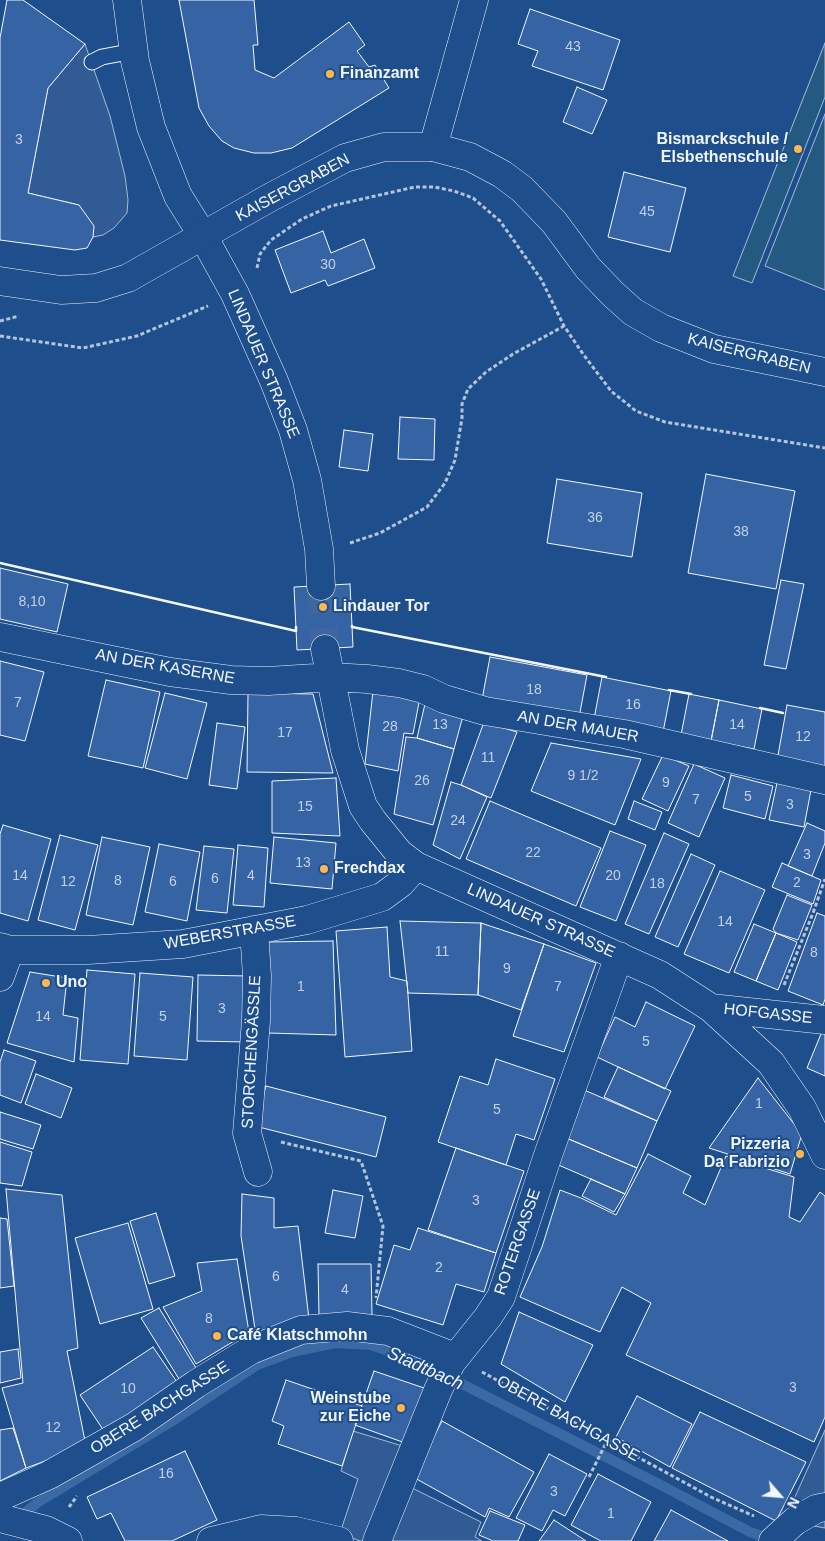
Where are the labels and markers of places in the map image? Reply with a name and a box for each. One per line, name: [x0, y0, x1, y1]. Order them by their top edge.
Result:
place label: Finanzamt: [340, 64, 419, 84]
marker: Finanzamt: [324, 68, 336, 80]
place label: Bismarckschule / Elsbethenschule: [656, 130, 788, 168]
marker: Bismarckschule / Elsbethenschule: [792, 143, 804, 155]
place label: Lindauer Tor: [333, 597, 430, 617]
marker: Lindauer Tor: [317, 601, 329, 613]
place label: Frechdax: [334, 859, 405, 879]
marker: Frechdax: [318, 863, 330, 875]
place label: Uno: [56, 973, 87, 993]
marker: Uno: [40, 977, 52, 989]
place label: Pizzeria Da Fabrizio: [704, 1135, 790, 1173]
marker: Pizzeria Da Fabrizio: [794, 1148, 806, 1160]
place label: Café Klatschmohn: [227, 1326, 367, 1346]
marker: Café Klatschmohn: [211, 1330, 223, 1342]
place label: Weinstube zur Eiche: [310, 1389, 391, 1427]
marker: Weinstube zur Eiche: [395, 1402, 407, 1414]

